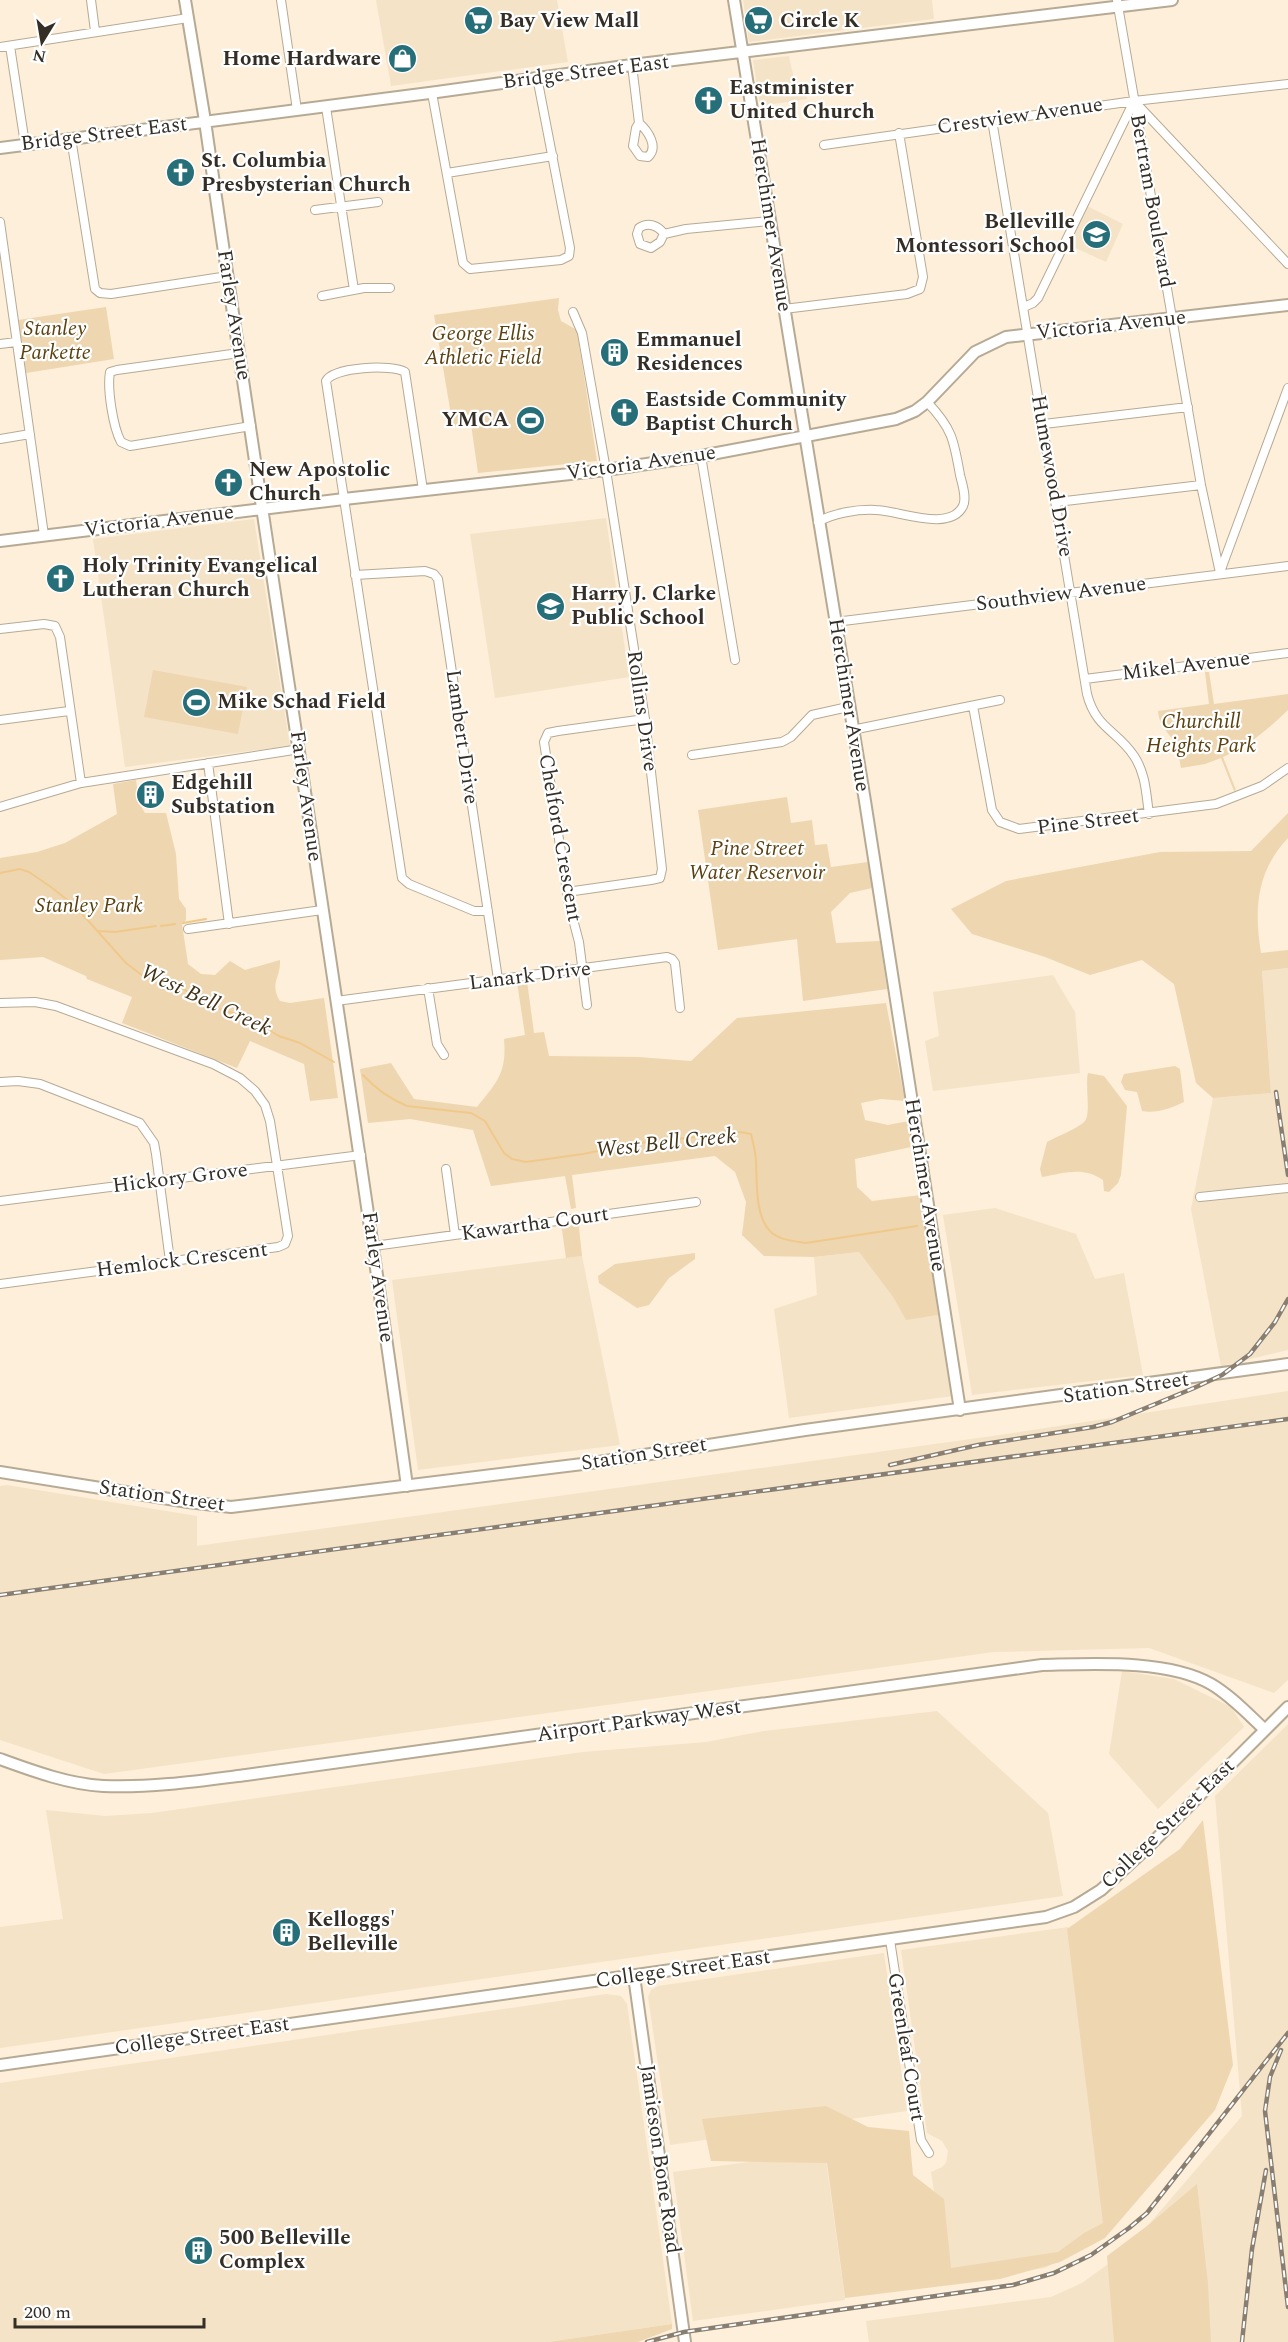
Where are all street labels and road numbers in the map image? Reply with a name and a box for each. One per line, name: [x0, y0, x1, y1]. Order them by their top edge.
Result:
street label: Bridge Street East: [501, 46, 671, 98]
street label: Crestview Avenue: [935, 89, 1105, 143]
street label: Bridge Street East: [19, 108, 189, 160]
street label: Bertram Boulevard: [1121, 111, 1183, 291]
street label: Herchimer Avenue: [741, 136, 801, 314]
street label: Farley Avenue: [208, 247, 260, 383]
street label: Victoria Avenue: [1034, 301, 1188, 349]
street label: Humewood Drive: [1022, 392, 1082, 560]
street label: Victoria Avenue: [564, 437, 718, 489]
street label: Victoria Avenue: [82, 496, 236, 546]
street label: Southview Avenue: [974, 568, 1148, 620]
street label: Herchimer Avenue: [819, 616, 879, 794]
street label: Mikel Avenue: [1120, 642, 1252, 690]
street label: Rollins Drive: [618, 648, 666, 774]
street label: Lambert Drive: [437, 667, 487, 807]
street label: Farley Avenue: [281, 728, 331, 864]
street label: Chelford Crescent: [529, 751, 591, 925]
street label: Pine Street: [1035, 800, 1141, 844]
street label: Lanark Drive: [467, 953, 593, 999]
street label: Herchimer Avenue: [895, 1096, 955, 1274]
street label: Hickory Grove: [111, 1154, 249, 1202]
street label: Kawartha Court: [459, 1198, 611, 1250]
street label: Farley Avenue: [353, 1209, 403, 1345]
street label: Hemlock Crescent: [94, 1234, 270, 1286]
street label: Station Street: [1061, 1363, 1191, 1413]
street label: Station Street: [579, 1428, 709, 1480]
street label: Station Street: [97, 1471, 227, 1521]
street label: Airport Parkway West: [535, 1691, 743, 1751]
street label: College Street East: [1093, 1751, 1243, 1897]
street label: College Street East: [593, 1941, 773, 1997]
street label: Greenleaf Court: [878, 1970, 934, 2124]
street label: College Street East: [112, 2008, 292, 2064]
street label: Jamieson Bone Road: [631, 2062, 689, 2256]

